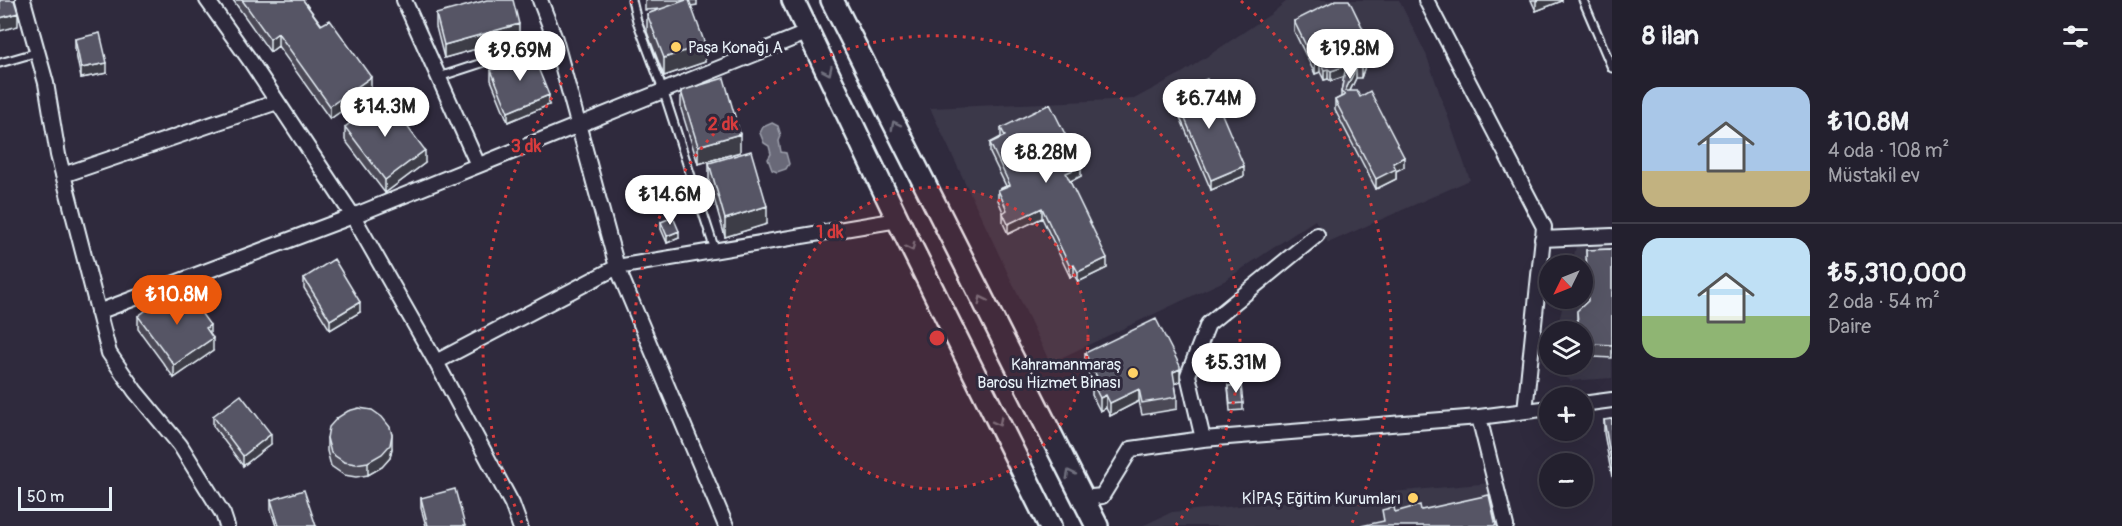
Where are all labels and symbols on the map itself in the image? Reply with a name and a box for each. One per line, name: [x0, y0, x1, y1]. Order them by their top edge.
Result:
pin: ₺19.8M: [1301, 29, 1399, 80]
pin: ₺9.69M: [471, 31, 569, 82]
place label: Paşa Konağı A: [688, 38, 783, 58]
marker: Paşa Konağı A: [669, 40, 683, 54]
one-way arrow: [820, 65, 832, 76]
pin: ₺6.74M: [1160, 79, 1258, 130]
pin: ₺14.3M: [336, 87, 434, 138]
text: 2 dk: [708, 113, 739, 136]
one-way arrow: [891, 121, 902, 132]
pin: ₺8.28M: [997, 133, 1095, 184]
text: 3 dk: [511, 135, 542, 158]
pin: ₺14.6M: [621, 175, 719, 226]
text: 1 dk: [816, 221, 844, 244]
one-way arrow: [904, 241, 916, 252]
north arrow: [1539, 255, 1593, 309]
pin: ₺10.8M: [128, 275, 226, 326]
one-way arrow: [978, 295, 990, 306]
centre of rings: [927, 328, 947, 348]
pin: ₺5.31M: [1187, 343, 1285, 394]
place label: Kahramanmaraş Barosu Hizmet Binası: [977, 355, 1121, 393]
marker: Kahramanmaraş Barosu Hizmet Binası: [1126, 366, 1140, 380]
one-way arrow: [991, 416, 1003, 427]
one-way arrow: [1066, 470, 1077, 480]
scale bar: [18, 484, 112, 512]
place label: KİPAŞ Eğitim Kurumları: [1242, 489, 1401, 509]
marker: KİPAŞ Eğitim Kurumları: [1406, 491, 1420, 505]

